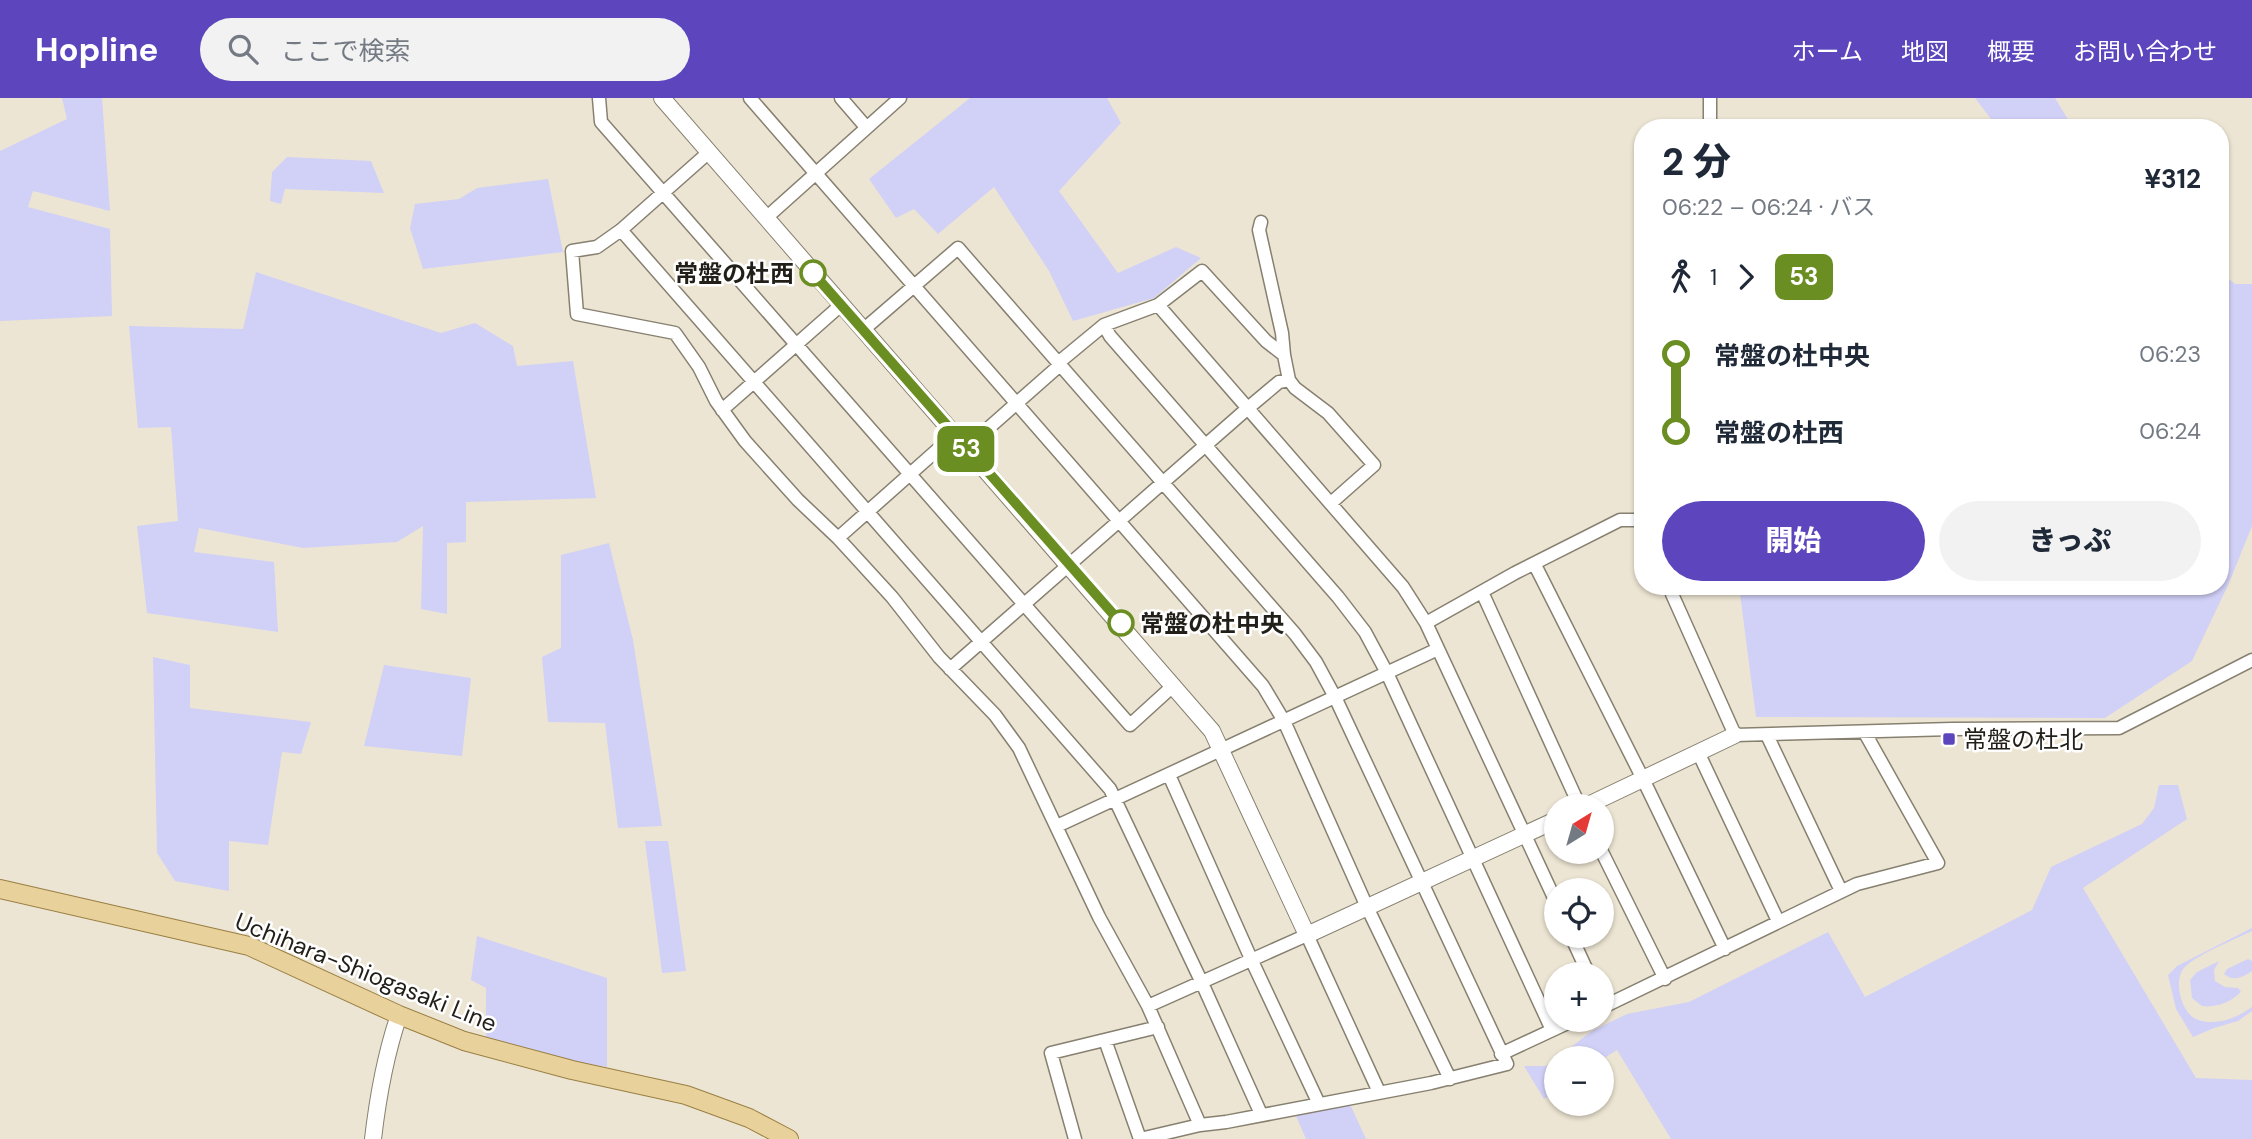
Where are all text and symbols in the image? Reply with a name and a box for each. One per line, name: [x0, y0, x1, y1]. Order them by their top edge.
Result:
search box: [200, 18, 690, 81]
text: Hopline: [35, 28, 158, 71]
icon: search: [224, 30, 262, 68]
text: ここで検索: [280, 34, 410, 68]
text: ホーム: [1792, 36, 1863, 67]
text: 地図: [1901, 36, 1949, 67]
text: 概要: [1987, 36, 2035, 67]
text: お問い合わせ: [2073, 36, 2217, 67]
text: 2 分: [1662, 137, 1731, 187]
text: ¥312: [2144, 162, 2201, 196]
text: 06:22 – 06:24 · バス: [1662, 192, 1875, 222]
place label: 常盤の杜西: [674, 258, 794, 289]
icon: walk: [1662, 258, 1700, 296]
icon: forward: [1727, 258, 1765, 296]
marker: 常盤の杜西: [800, 260, 826, 286]
text: 53: [1789, 261, 1819, 292]
text: 1: [1710, 262, 1717, 292]
text: 常盤の杜中央: [1714, 339, 1870, 373]
text: 06:23: [2139, 339, 2201, 369]
text: 常盤の杜西: [1714, 416, 1844, 450]
text: 06:24: [2139, 416, 2201, 446]
line badge: 53: [934, 426, 998, 472]
text: 53: [951, 433, 981, 464]
button: 開始: [1662, 501, 1925, 581]
button: きっぷ: [1939, 501, 2201, 581]
place label: 常盤の杜中央: [1140, 608, 1284, 639]
marker: 常盤の杜中央: [1108, 610, 1134, 636]
place label: 常盤の杜北: [1963, 724, 2083, 755]
marker: 常盤の杜北: [1941, 731, 1957, 747]
north arrow: [1544, 794, 1614, 864]
map controls: [1544, 794, 1614, 1116]
button: locate: [1544, 878, 1614, 948]
street label: Uchihara-Shiogasaki Line: [231, 905, 501, 1039]
button: +: [1544, 962, 1614, 1032]
button: −: [1544, 1046, 1614, 1116]

